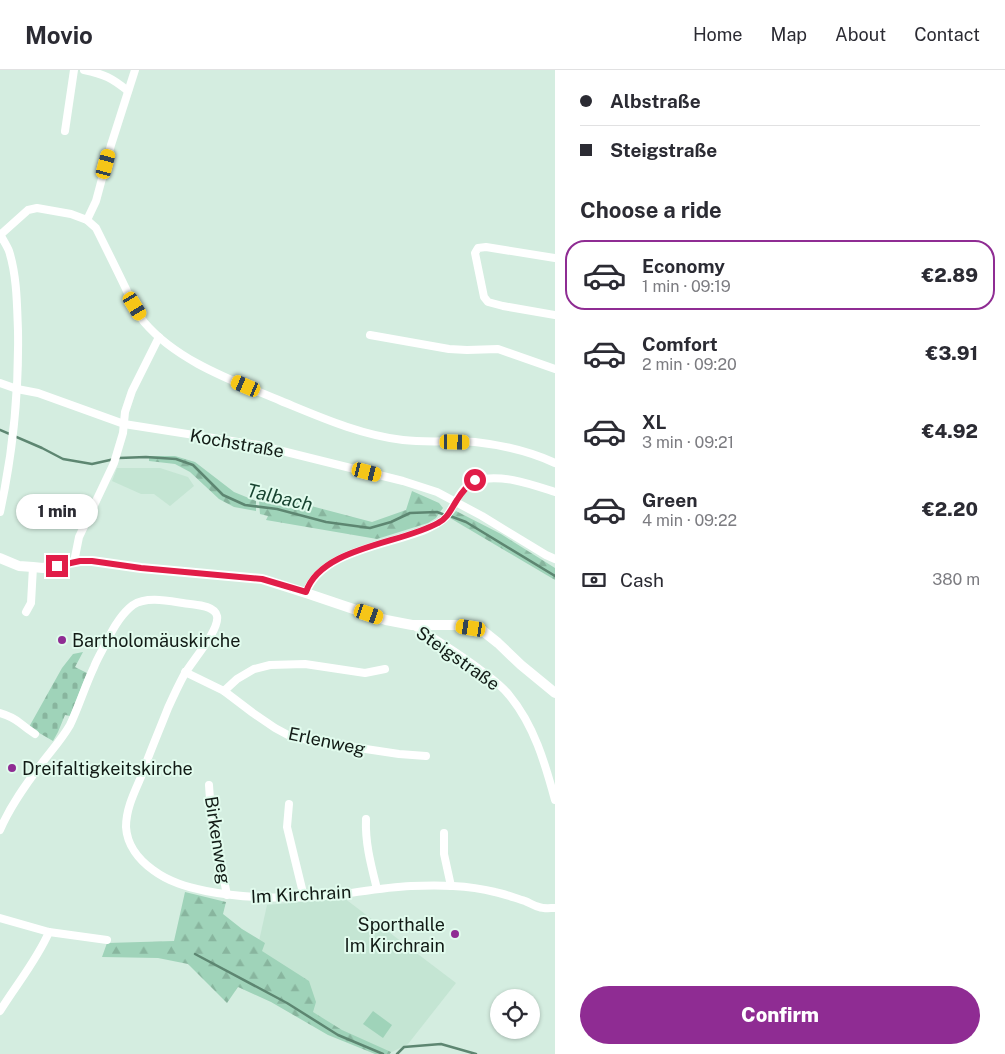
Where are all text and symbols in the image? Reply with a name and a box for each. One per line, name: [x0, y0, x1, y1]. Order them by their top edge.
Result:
text: Movio: [25, 21, 93, 49]
text: Home: [693, 24, 743, 45]
text: Map: [771, 24, 807, 45]
text: About: [835, 24, 886, 45]
text: Contact: [914, 24, 980, 45]
text: Albstraße: [610, 90, 701, 112]
text: Steigstraße: [610, 139, 717, 161]
car: [94, 148, 117, 180]
text: Choose a ride: [580, 197, 722, 223]
icon: car: [582, 253, 627, 298]
text: Economy: [642, 255, 725, 277]
text: €2.89: [922, 264, 978, 286]
text: 1 min · 09:19: [642, 277, 731, 296]
car: [120, 289, 149, 323]
icon: car: [582, 331, 627, 376]
text: Comfort: [642, 333, 718, 355]
text: €3.91: [926, 342, 978, 364]
text: 2 min · 09:20: [642, 355, 737, 374]
car: [229, 373, 262, 399]
icon: car: [582, 409, 627, 454]
text: XL: [642, 411, 667, 433]
text: €4.92: [922, 420, 978, 442]
street label: Kochstraße: [188, 424, 286, 462]
text: 3 min · 09:21: [642, 433, 734, 452]
car: [439, 434, 470, 450]
car: [350, 461, 383, 483]
route start: [464, 469, 486, 491]
water label: Talbach: [245, 479, 315, 515]
icon: car: [582, 487, 627, 532]
text: Green: [642, 489, 697, 511]
callout: 1 min: [16, 494, 98, 528]
text: €2.20: [922, 498, 978, 520]
text: 1 min: [37, 502, 77, 521]
text: 4 min · 09:22: [642, 511, 737, 530]
route end: [46, 555, 68, 577]
icon: cash: [580, 566, 608, 594]
text: Cash: [620, 569, 664, 591]
text: 380 m: [932, 570, 980, 589]
car: [352, 602, 385, 626]
car: [455, 618, 486, 638]
street label: Steigstraße: [412, 621, 504, 695]
place label: Bartholomäuskirche: [72, 630, 240, 651]
marker: Bartholomäuskirche: [56, 634, 68, 646]
street label: Erlenweg: [286, 723, 368, 759]
place label: Dreifaltigkeitskirche: [22, 758, 193, 779]
marker: Dreifaltigkeitskirche: [6, 762, 18, 774]
street label: Birkenweg: [201, 794, 235, 886]
street label: Im Kirchrain: [250, 881, 352, 907]
place label: Sporthalle Im Kirchrain: [345, 914, 445, 956]
marker: Sporthalle Im Kirchrain: [449, 928, 461, 940]
button: Confirm: [580, 986, 980, 1044]
map controls: [490, 989, 540, 1039]
button: locate: [490, 989, 540, 1039]

